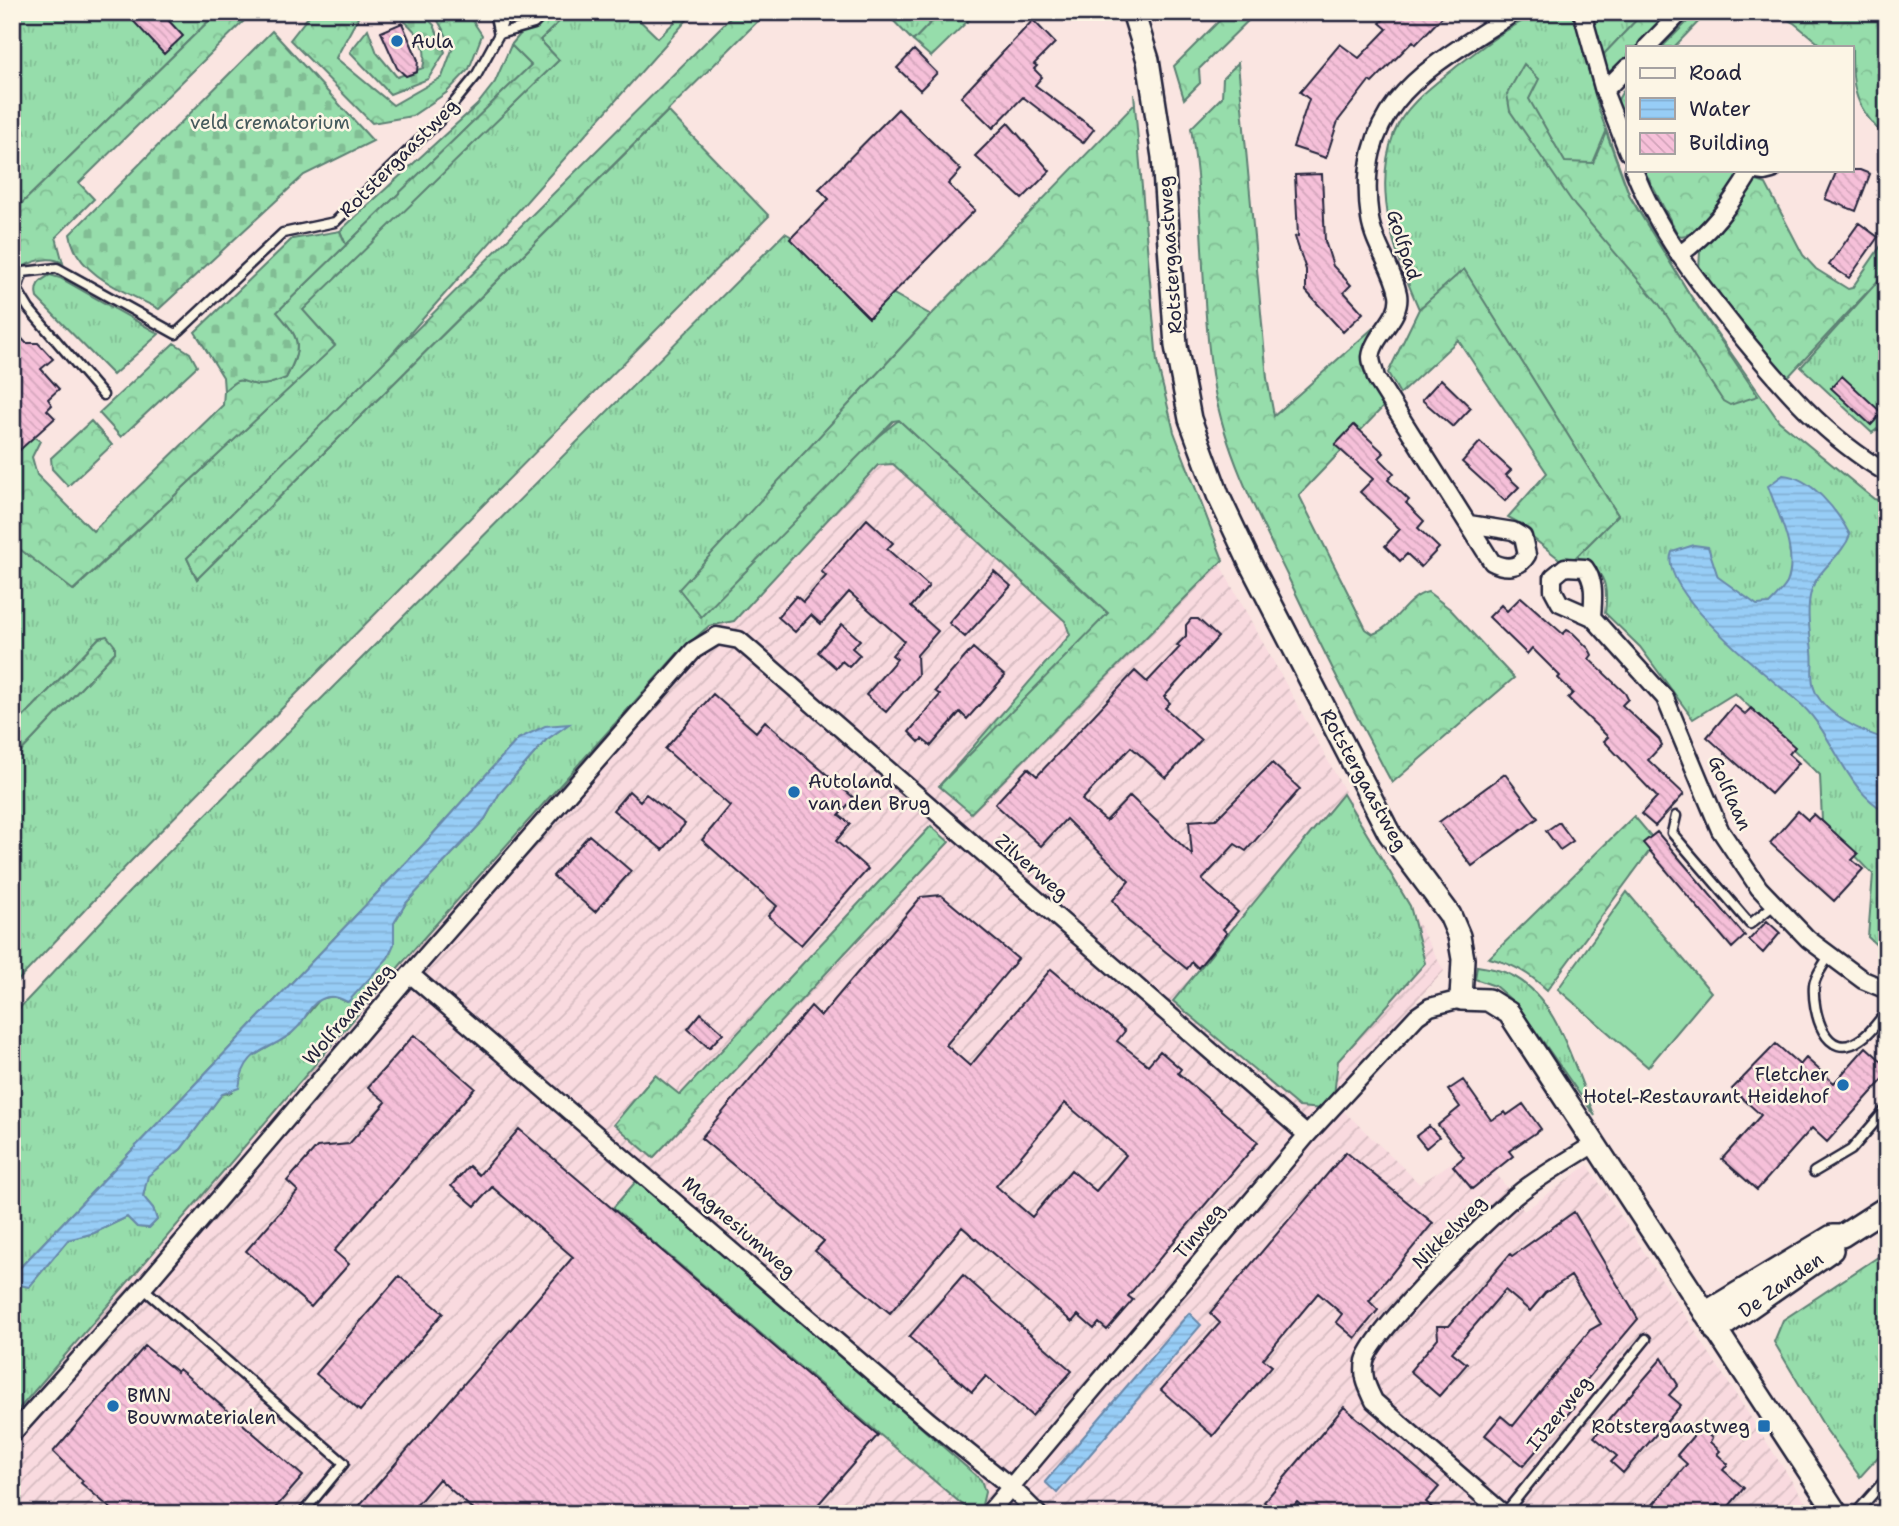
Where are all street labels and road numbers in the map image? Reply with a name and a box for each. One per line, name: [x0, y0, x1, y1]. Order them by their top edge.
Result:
street label: Rotstergaastweg: [334, 93, 464, 223]
street label: Rotstergaastweg: [1152, 175, 1188, 335]
street label: Golfpad: [1381, 207, 1427, 283]
street label: Rotstergaastweg: [1315, 705, 1413, 855]
street label: Golflaan: [1702, 752, 1758, 834]
street label: Zilverweg: [990, 828, 1074, 906]
street label: Wolfraamweg: [297, 958, 399, 1070]
street label: Magnesiumweg: [677, 1171, 801, 1283]
street label: Nikkelweg: [1407, 1190, 1491, 1274]
street label: Tinweg: [1168, 1198, 1230, 1264]
street label: De Zanden: [1734, 1247, 1828, 1323]
street label: IJzerweg: [1521, 1370, 1597, 1456]

